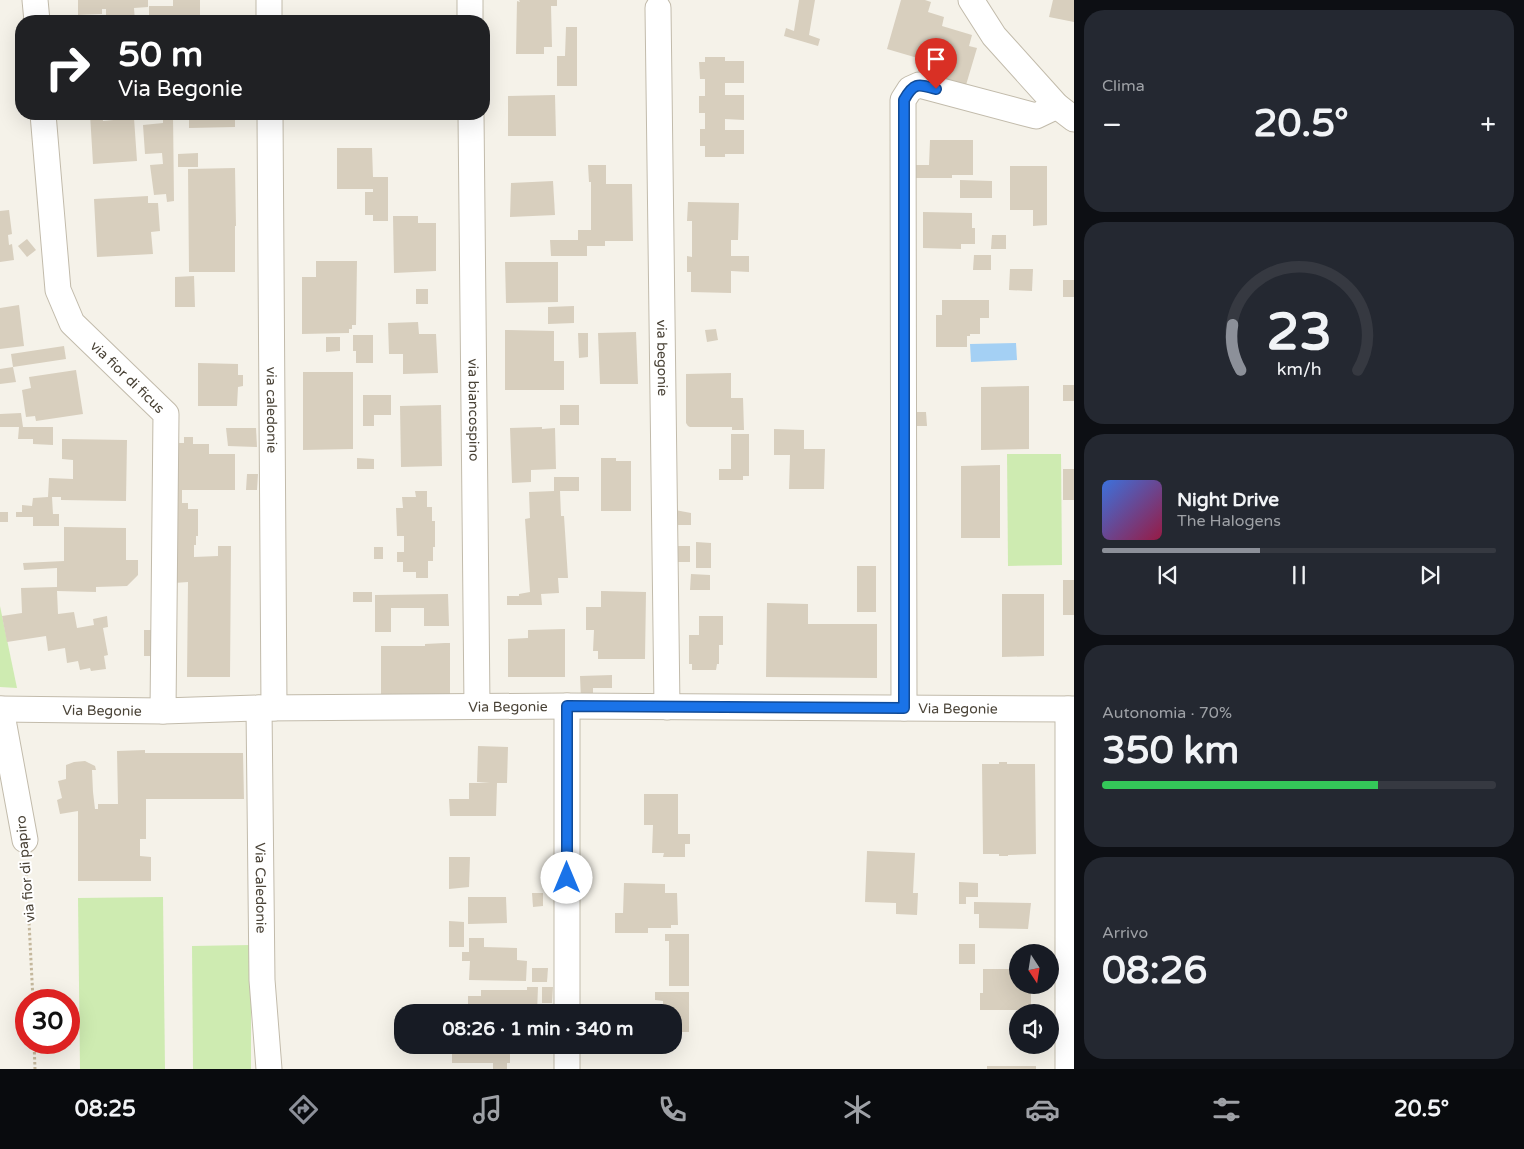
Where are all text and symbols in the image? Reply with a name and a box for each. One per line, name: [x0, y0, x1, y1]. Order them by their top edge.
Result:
text: 50 m: [118, 34, 203, 76]
icon: right: [35, 35, 100, 100]
pin: [915, 38, 957, 89]
icon: arrive: [922, 45, 950, 73]
text: Via Begonie: [118, 76, 243, 102]
text: Clima: [1102, 76, 1145, 96]
text: 20.5°: [1254, 101, 1349, 147]
text: −: [1102, 108, 1122, 142]
text: +: [1480, 108, 1496, 142]
text: 23: [1266, 301, 1332, 364]
street label: via begonie: [653, 320, 671, 396]
street label: via fior di ficus: [87, 338, 168, 417]
street label: via biancospino: [464, 358, 483, 462]
text: km/h: [1277, 359, 1321, 380]
street label: via caledonie: [263, 367, 280, 453]
text: Night Drive: [1177, 489, 1279, 511]
text: The Halogens: [1177, 511, 1281, 531]
icon: previous: [1154, 561, 1182, 589]
icon: pause: [1285, 561, 1313, 589]
icon: next: [1416, 561, 1444, 589]
street label: Via Begonie: [468, 698, 548, 716]
street label: Via Begonie: [918, 700, 998, 718]
street label: Via Begonie: [62, 702, 142, 720]
text: Autonomia · 70%: [1102, 703, 1232, 723]
text: 350 km: [1102, 728, 1239, 774]
street label: via fior di papiro: [12, 815, 39, 923]
street label: Via Caledonie: [251, 842, 269, 934]
position arrow: [540, 851, 592, 903]
text: Arrivo: [1102, 923, 1148, 943]
north arrow: [1009, 944, 1059, 994]
map controls: [1009, 944, 1059, 1054]
text: 08:26: [1102, 948, 1207, 994]
speed limit sign: 30: [15, 989, 80, 1054]
button: sound: [1009, 1004, 1059, 1054]
text: 08:26 · 1 min · 340 m: [442, 1018, 634, 1040]
icon: directions: [286, 1092, 321, 1127]
icon: music: [470, 1092, 505, 1127]
icon: phone: [655, 1092, 690, 1127]
icon: climate: [840, 1092, 875, 1127]
icon: car: [1025, 1092, 1060, 1127]
icon: filters: [1209, 1092, 1244, 1127]
text: 08:25: [75, 1096, 136, 1122]
text: 20.5°: [1394, 1096, 1449, 1122]

